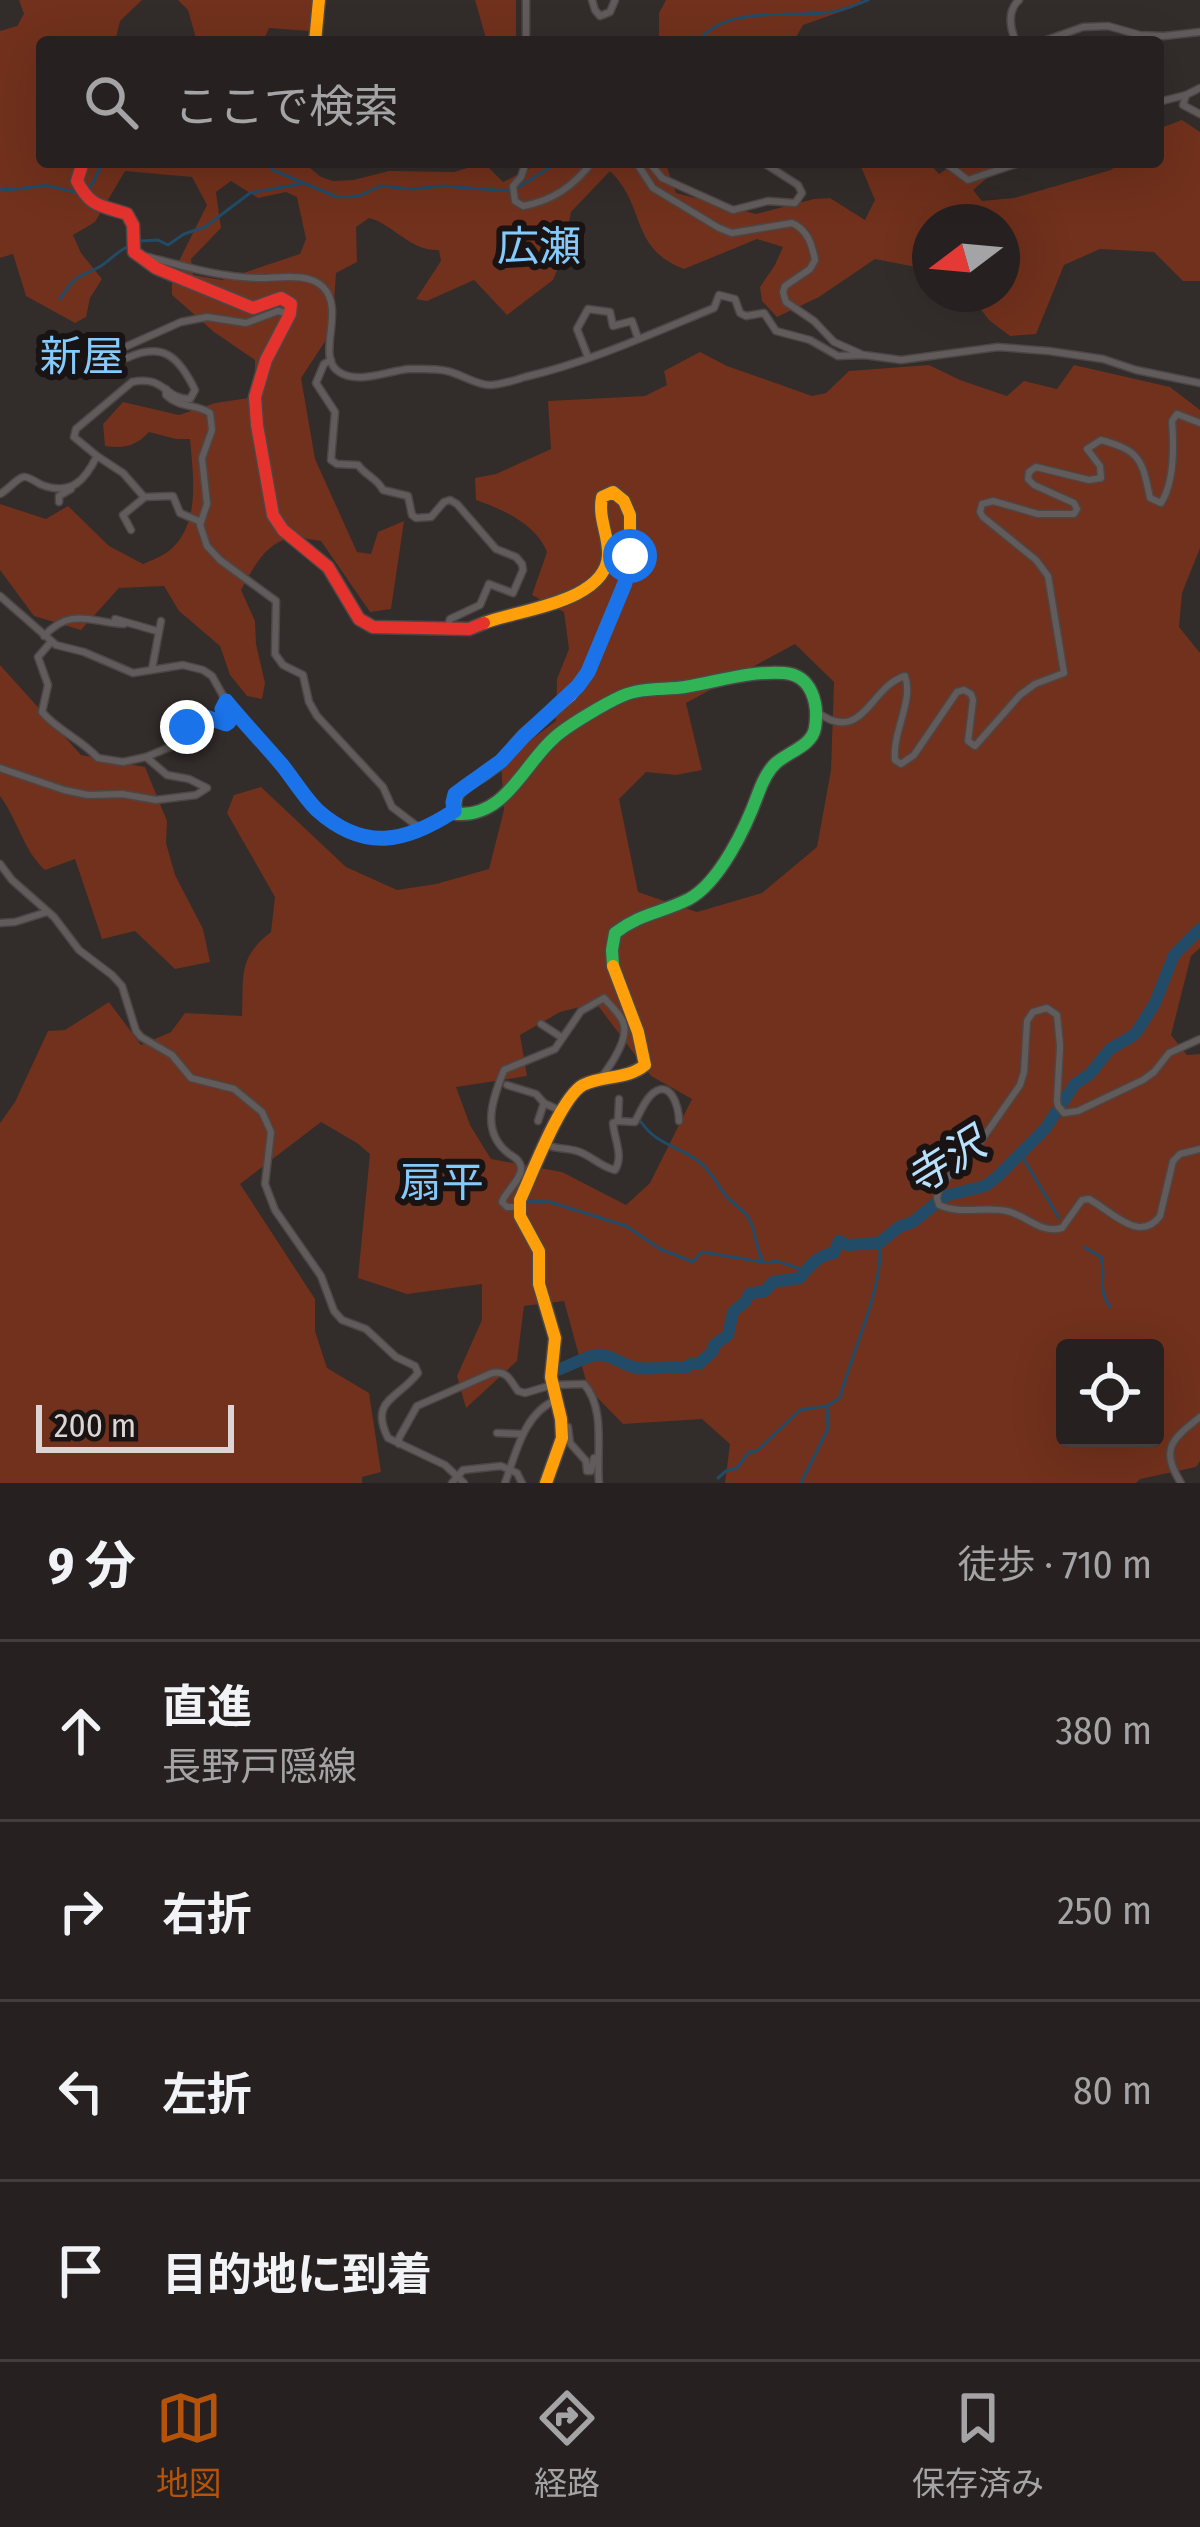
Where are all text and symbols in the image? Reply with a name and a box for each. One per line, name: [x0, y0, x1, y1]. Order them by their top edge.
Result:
search box: [36, 36, 1164, 168]
icon: search: [78, 69, 144, 135]
text: ここで検索: [174, 80, 399, 134]
north arrow: [912, 204, 1020, 312]
district label: 広瀬: [497, 222, 581, 272]
district label: 新屋: [40, 332, 124, 382]
route start: [603, 529, 657, 583]
route end: [160, 700, 214, 754]
water label: 寺沢: [897, 1116, 999, 1205]
district label: 扇平: [400, 1158, 484, 1208]
map controls: [1056, 1339, 1164, 1447]
button: locate: [1056, 1339, 1164, 1447]
scale bar: [36, 1399, 234, 1452]
text: 200 m: [54, 1406, 136, 1446]
text: 9 分: [48, 1535, 136, 1597]
text: 徒歩 · 710 m: [957, 1542, 1152, 1588]
text: 直進: [162, 1680, 252, 1734]
icon: ahead: [48, 1698, 114, 1764]
text: 380 m: [1055, 1708, 1152, 1754]
text: 長野戸隠線: [162, 1744, 357, 1790]
icon: right: [48, 1878, 114, 1944]
text: 右折: [162, 1888, 252, 1942]
text: 250 m: [1057, 1888, 1152, 1934]
icon: left: [48, 2058, 114, 2124]
text: 左折: [162, 2068, 252, 2122]
text: 80 m: [1073, 2068, 1152, 2114]
icon: arrive: [48, 2238, 114, 2304]
text: 目的地に到着: [162, 2248, 432, 2302]
tab: 地図: [156, 2385, 222, 2505]
tab: 経路: [534, 2385, 600, 2505]
tab: 保存済み: [912, 2385, 1044, 2505]

